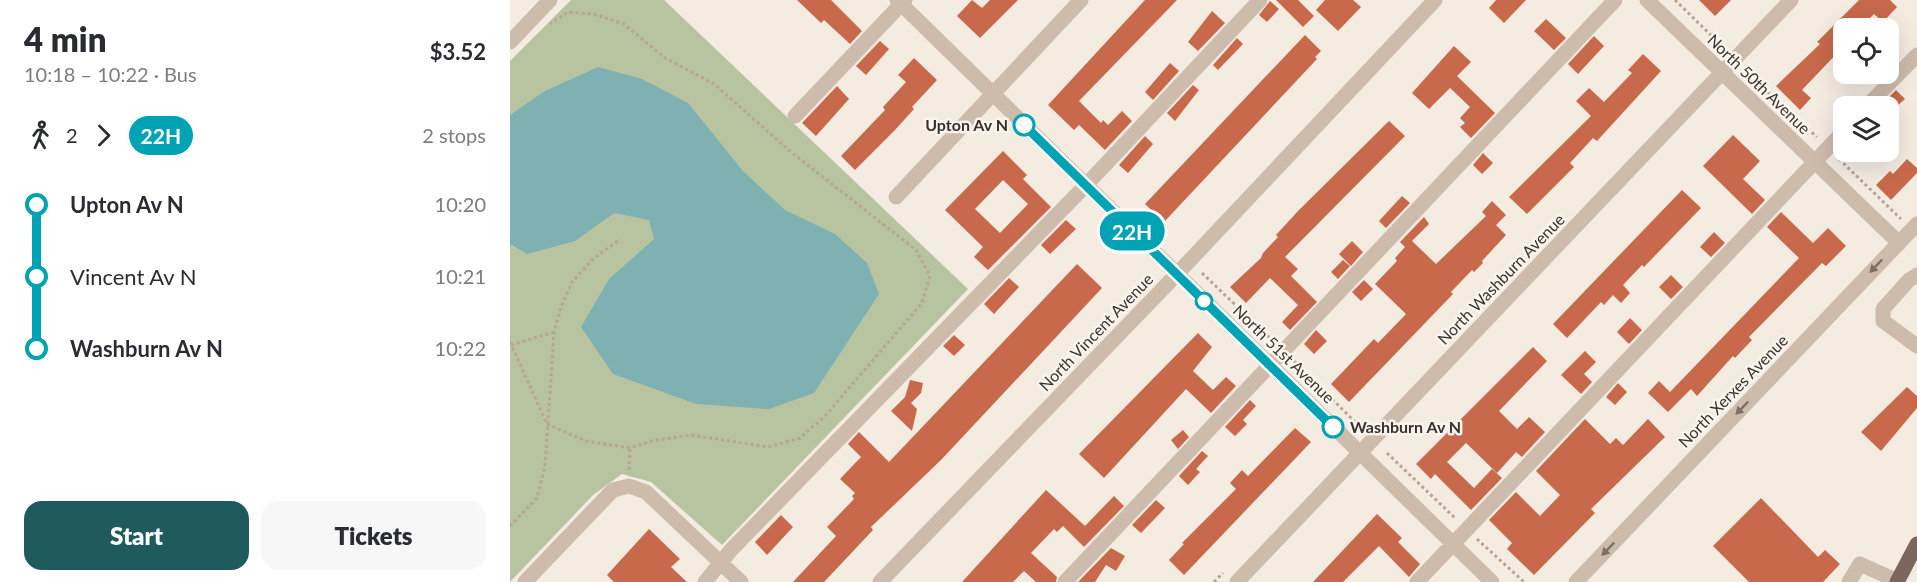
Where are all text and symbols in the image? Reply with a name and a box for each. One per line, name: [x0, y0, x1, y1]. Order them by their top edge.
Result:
map controls: [1833, 18, 1899, 162]
button: locate: [1833, 18, 1899, 84]
text: 4 min: [24, 19, 106, 59]
street label: North 50th Avenue: [1704, 30, 1815, 137]
text: $3.52: [430, 38, 486, 65]
text: 10:18 – 10:22 · Bus: [24, 62, 197, 86]
button: layers: [1833, 96, 1899, 162]
marker: Upton Av N: [1013, 114, 1035, 136]
place label: Upton Av N: [925, 115, 1008, 134]
icon: walk: [24, 119, 57, 152]
icon: forward: [87, 119, 120, 152]
text: 2: [66, 123, 78, 147]
text: 22H: [141, 123, 181, 148]
text: 2 stops: [422, 123, 486, 147]
text: Upton Av N: [70, 191, 184, 218]
text: 10:20: [435, 192, 486, 216]
street label: North Washburn Avenue: [1433, 209, 1568, 348]
line badge: 22H: [1098, 212, 1166, 250]
text: 22H: [1112, 219, 1152, 244]
one-way arrow: [1870, 259, 1884, 273]
text: Vincent Av N: [70, 263, 197, 290]
text: 10:21: [435, 264, 486, 288]
street label: North Vincent Avenue: [1035, 269, 1157, 394]
unlabelled marker: [1195, 292, 1213, 310]
street label: North 51st Avenue: [1230, 300, 1339, 407]
street label: North Xerxes Avenue: [1674, 330, 1791, 451]
text: Washburn Av N: [70, 335, 223, 362]
text: 10:22: [435, 336, 486, 360]
one-way arrow: [1735, 400, 1749, 415]
marker: Washburn Av N: [1322, 416, 1344, 438]
place label: Washburn Av N: [1350, 417, 1461, 436]
button: Start: [24, 501, 249, 570]
button: Tickets: [261, 501, 486, 570]
one-way arrow: [1602, 541, 1615, 556]

